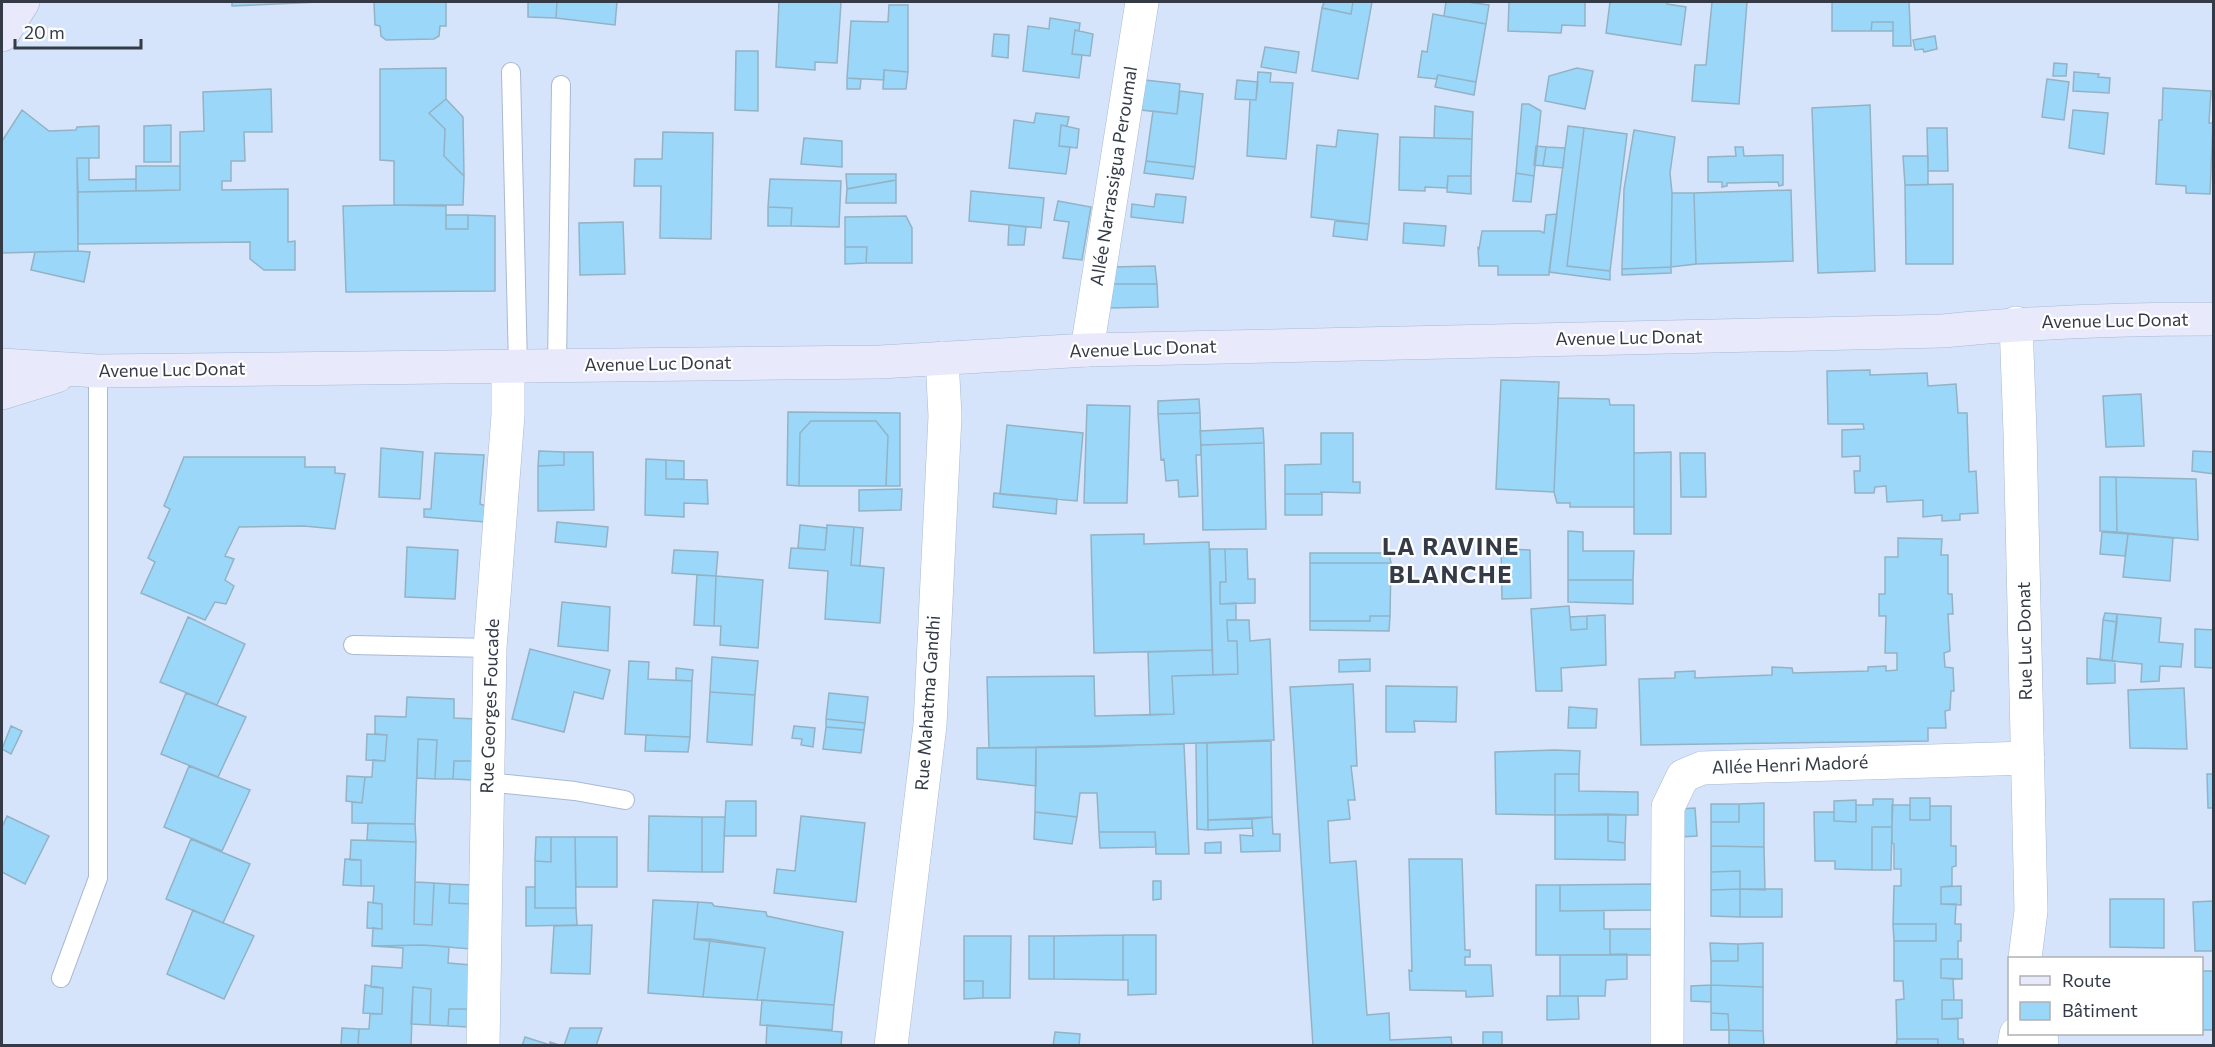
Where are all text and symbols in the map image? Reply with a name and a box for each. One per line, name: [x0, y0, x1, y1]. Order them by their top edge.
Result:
scale bar: [15, 12, 141, 50]
text: 20 m: [24, 21, 65, 43]
street label: Allée Narrassigua Peroumal: [1085, 64, 1141, 287]
street label: Avenue Luc Donat: [2041, 308, 2189, 332]
street label: Avenue Luc Donat: [1555, 325, 1703, 349]
street label: Avenue Luc Donat: [1069, 334, 1217, 362]
street label: Avenue Luc Donat: [584, 351, 732, 375]
street label: Avenue Luc Donat: [98, 357, 246, 381]
district label: LA RAVINE BLANCHE: [1382, 531, 1520, 588]
street label: Rue Luc Donat: [2012, 581, 2036, 701]
street label: Rue Mahatma Gandhi: [910, 615, 944, 791]
street label: Rue Georges Foucade: [475, 618, 503, 794]
street label: Allée Henri Madoré: [1711, 750, 1869, 778]
legend: [2008, 957, 2203, 1035]
text: Route: [2062, 969, 2111, 991]
text: Bâtiment: [2062, 999, 2138, 1021]

